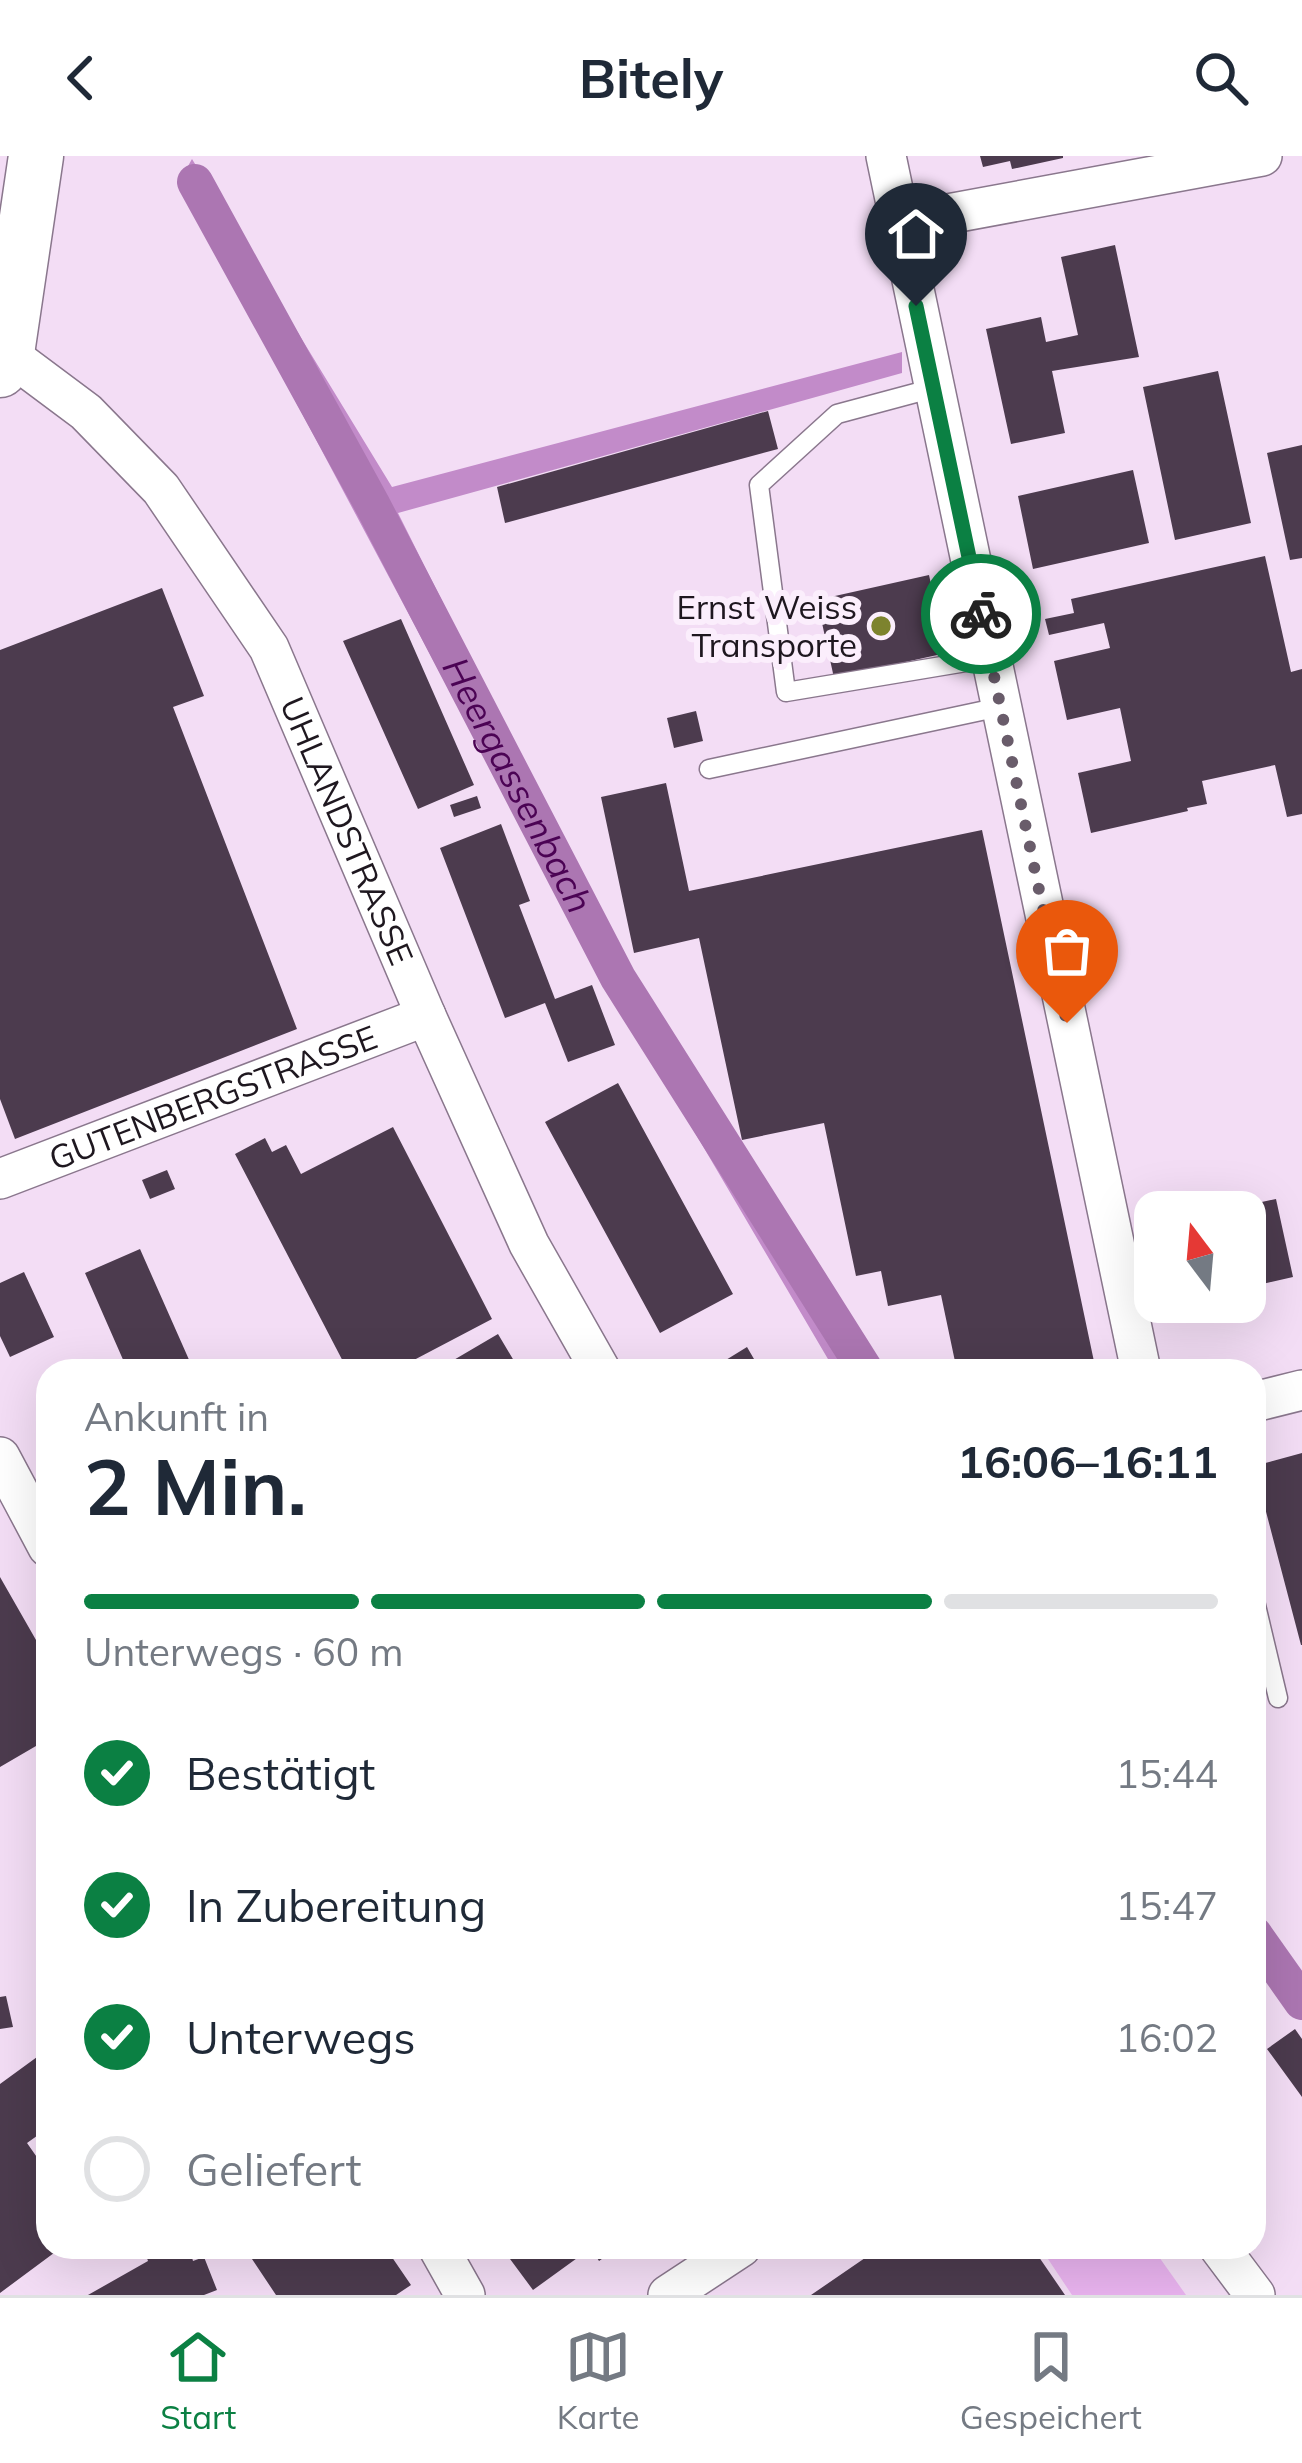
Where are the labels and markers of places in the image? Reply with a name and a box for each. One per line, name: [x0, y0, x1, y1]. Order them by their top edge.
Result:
pin: [865, 183, 967, 306]
place label: Ernst Weiss Transporte: [677, 586, 857, 665]
marker: Ernst Weiss Transporte: [868, 613, 894, 639]
pin: [1016, 900, 1118, 1023]

